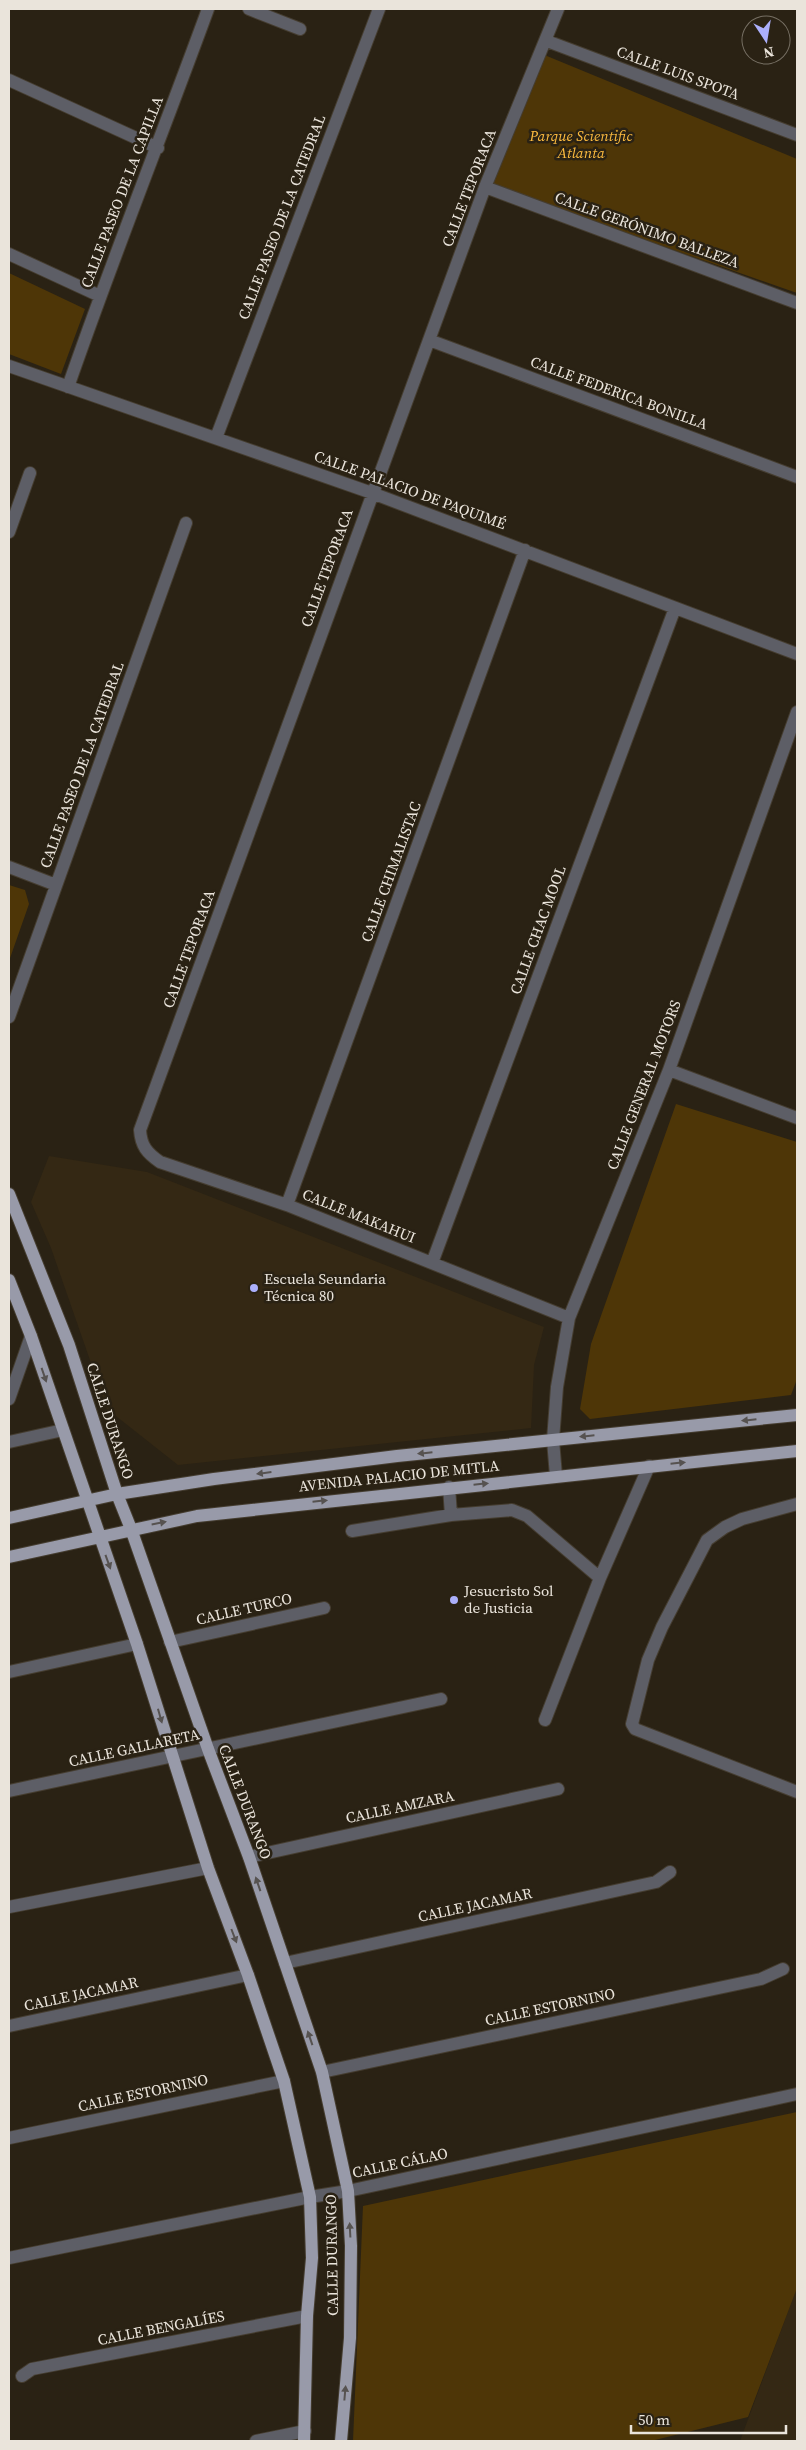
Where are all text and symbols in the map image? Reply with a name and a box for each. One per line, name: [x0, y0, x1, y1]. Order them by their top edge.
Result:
north arrow: [741, 15, 791, 65]
street label: CALLE LUIS SPOTA: [614, 41, 743, 105]
text: N: [762, 42, 776, 64]
street label: CALLE PASEO DE LA CAPILLA: [75, 93, 168, 291]
street label: CALLE PASEO DE LA CATEDRAL: [233, 111, 330, 322]
park label: Parque Scientific Atlanta: [528, 125, 633, 163]
street label: CALLE TEPORACA: [436, 126, 501, 250]
street label: CALLE GERÓNIMO BALLEZA: [552, 186, 742, 273]
street label: CALLE FEDERICA BONILLA: [528, 351, 711, 434]
street label: CALLE PALACIO DE PAQUIMÉ: [311, 445, 509, 534]
street label: CALLE TEPORACA: [295, 506, 358, 630]
street label: CALLE PASEO DE LA CATEDRAL: [34, 659, 129, 871]
street label: CALLE CHIMALISTAC: [355, 799, 426, 945]
street label: CALLE CHAC MOOL: [504, 862, 571, 997]
street label: CALLE TEPORACA: [157, 887, 220, 1011]
street label: CALLE GENERAL MOTORS: [601, 996, 686, 1173]
street label: CALLE MAKAHUI: [299, 1183, 419, 1248]
place label: Escuela Seundaria Técnica 80: [264, 1268, 386, 1306]
marker: Escuela Seundaria Técnica 80: [248, 1282, 260, 1294]
street label: CALLE DURANGO: [82, 1360, 139, 1482]
one-way arrow: [40, 1368, 48, 1383]
one-way arrow: [740, 1416, 756, 1424]
one-way arrow: [579, 1432, 595, 1440]
one-way arrow: [417, 1449, 433, 1457]
street label: AVENIDA PALACIO DE MITLA: [298, 1455, 500, 1496]
one-way arrow: [670, 1459, 686, 1467]
one-way arrow: [256, 1469, 272, 1477]
one-way arrow: [474, 1480, 490, 1488]
one-way arrow: [312, 1497, 328, 1505]
one-way arrow: [151, 1519, 167, 1527]
one-way arrow: [104, 1555, 112, 1570]
place label: Jesucristo Sol de Justicia: [463, 1580, 554, 1618]
street label: CALLE TURCO: [194, 1587, 294, 1630]
marker: Jesucristo Sol de Justicia: [448, 1594, 460, 1606]
one-way arrow: [156, 1709, 164, 1724]
street label: CALLE GALLARETA: [67, 1723, 201, 1772]
street label: CALLE DURANGO: [214, 1741, 277, 1862]
street label: CALLE AMZARA: [344, 1785, 456, 1828]
one-way arrow: [254, 1876, 262, 1891]
street label: CALLE JACAMAR: [416, 1882, 534, 1927]
one-way arrow: [230, 1929, 238, 1943]
street label: CALLE JACAMAR: [22, 1971, 140, 2016]
street label: CALLE ESTORNINO: [483, 1982, 617, 2031]
one-way arrow: [306, 2030, 314, 2045]
street label: CALLE ESTORNINO: [76, 2068, 210, 2117]
street label: CALLE CÁLAO: [350, 2142, 450, 2183]
street label: CALLE DURANGO: [320, 2194, 343, 2316]
one-way arrow: [345, 2222, 353, 2238]
street label: CALLE BENGALÍES: [96, 2305, 226, 2350]
one-way arrow: [341, 2384, 349, 2400]
scale bar: [631, 2402, 786, 2434]
text: 50 m: [638, 2409, 670, 2430]

